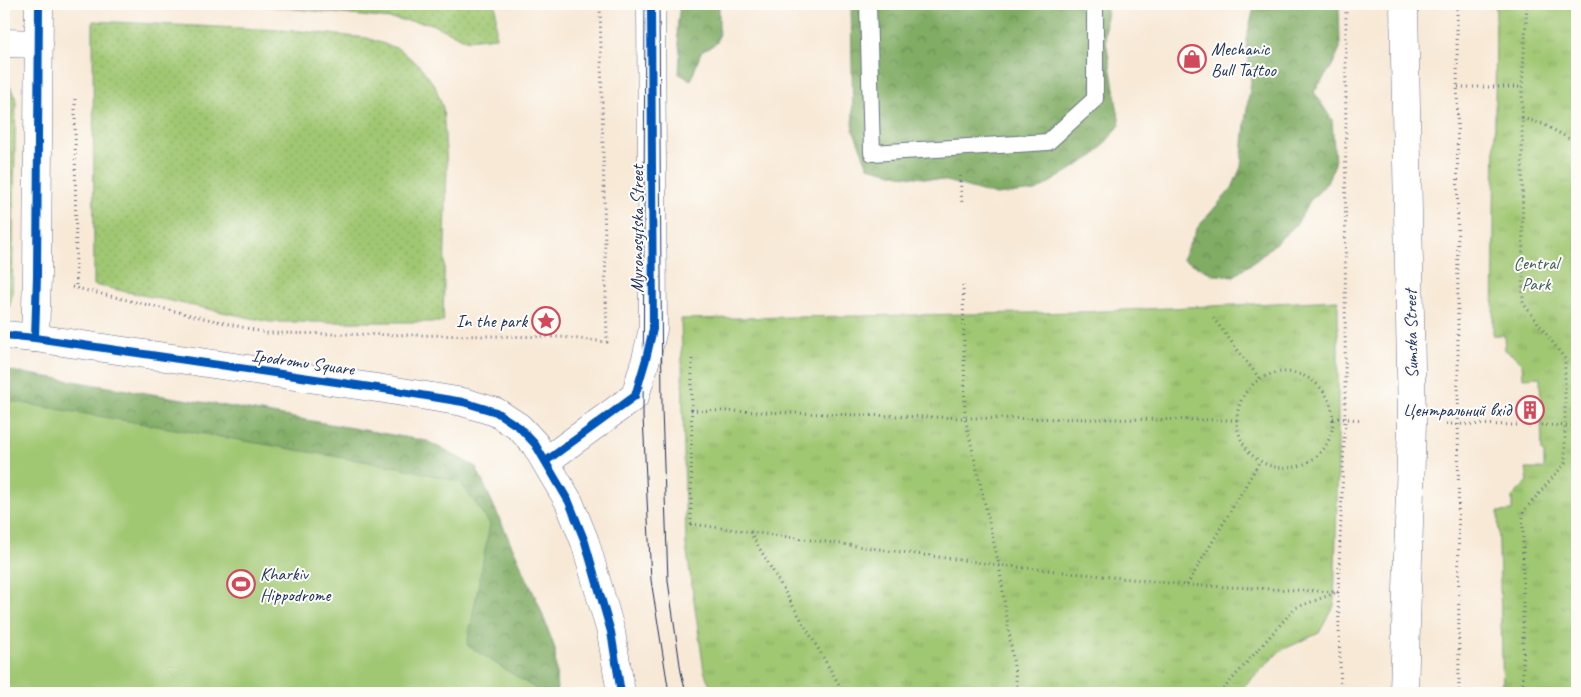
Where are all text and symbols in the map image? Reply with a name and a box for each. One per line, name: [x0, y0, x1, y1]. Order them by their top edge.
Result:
place label: Mechanic Bull Tattoo: [1211, 38, 1277, 81]
shop icon: Mechanic Bull Tattoo: [1177, 44, 1207, 74]
street label: Myronosytska Street: [626, 163, 648, 293]
park label: Central Park: [1513, 252, 1562, 295]
street label: Sumska Street: [1399, 286, 1423, 378]
place icon: In the park: [531, 306, 561, 336]
place label: In the park: [456, 310, 528, 332]
street label: Ipodromu Square: [250, 344, 357, 380]
building icon: Центральний вхід: [1515, 395, 1545, 425]
place label: Центральний вхід: [1403, 399, 1513, 421]
place label: Kharkiv Hippodrome: [260, 563, 332, 606]
sports icon: Kharkiv Hippodrome: [226, 569, 256, 599]

